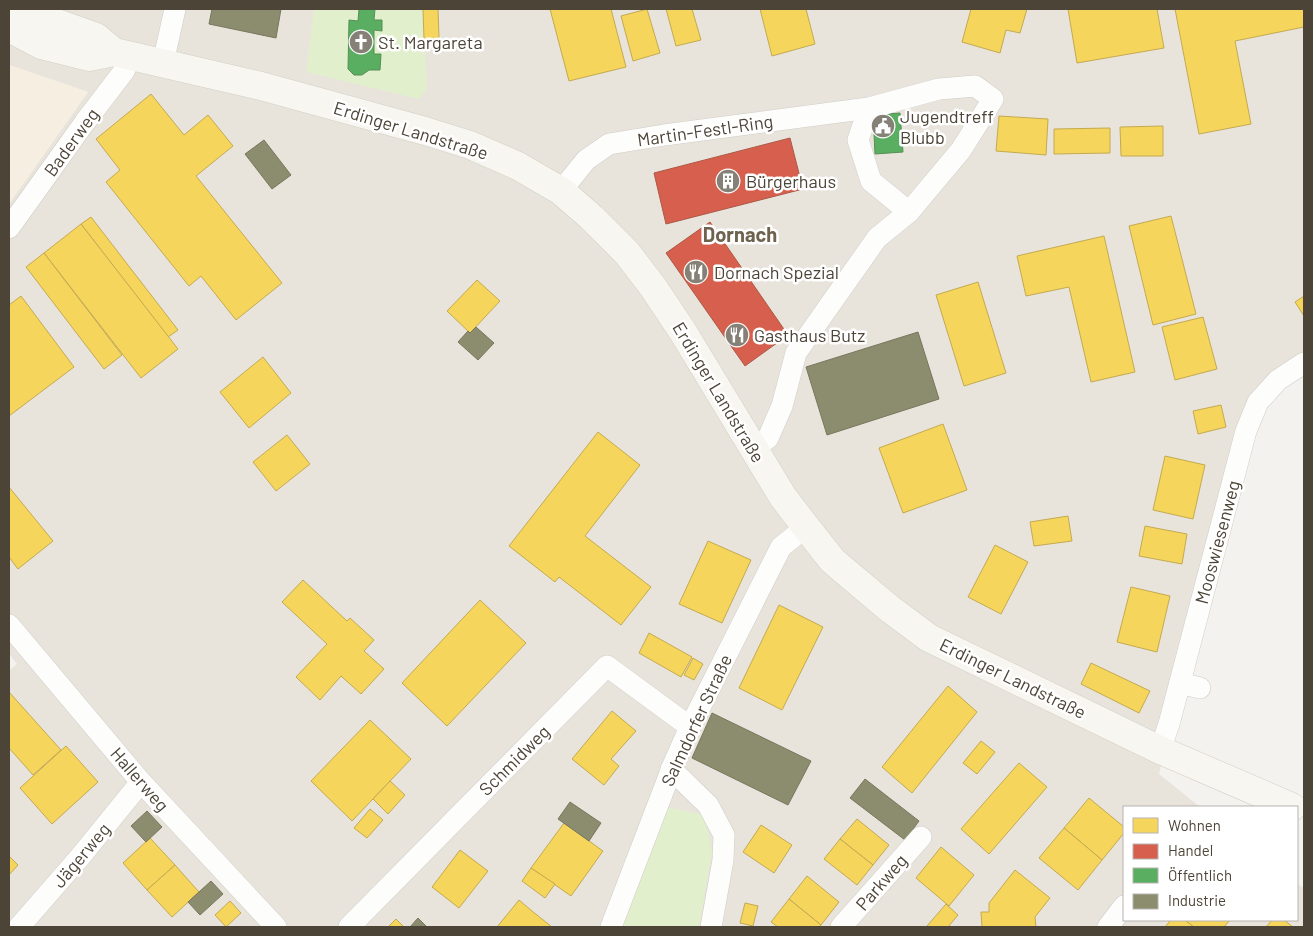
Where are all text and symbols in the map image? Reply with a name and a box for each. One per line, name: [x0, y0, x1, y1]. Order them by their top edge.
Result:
church icon: St. Margareta: [348, 29, 374, 55]
place label: St. Margareta: [378, 31, 483, 53]
street label: Erdinger Landstraße: [331, 96, 491, 164]
street label: Baderweg: [39, 104, 103, 180]
place label: Jugendtreff Blubb: [900, 105, 994, 148]
street label: Martin-Festl-Ring: [636, 110, 774, 150]
public building icon: Jugendtreff Blubb: [870, 113, 896, 139]
building icon: Bürgerhaus: [715, 168, 741, 194]
place label: Bürgerhaus: [746, 170, 836, 192]
district label: Dornach: [703, 222, 777, 246]
restaurant icon: Dornach Spezial: [683, 259, 709, 285]
place label: Dornach Spezial: [714, 261, 839, 283]
street label: Erdinger Landstraße: [668, 318, 770, 466]
restaurant icon: Gasthaus Butz: [724, 322, 750, 348]
place label: Gasthaus Butz: [754, 324, 865, 346]
street label: Mooswiesenweg: [1190, 478, 1244, 606]
street label: Erdinger Landstraße: [936, 633, 1090, 723]
street label: Salmdorfer Straße: [656, 651, 736, 789]
street label: Schmidweg: [474, 720, 554, 800]
street label: Hallerweg: [106, 742, 174, 816]
legend: [1123, 806, 1298, 921]
text: Wohnen: [1168, 816, 1221, 834]
street label: Jägerweg: [48, 818, 114, 892]
text: Handel: [1168, 841, 1213, 859]
street label: Parkweg: [851, 849, 911, 915]
text: Öffentlich: [1168, 866, 1232, 884]
text: Industrie: [1168, 891, 1226, 909]

